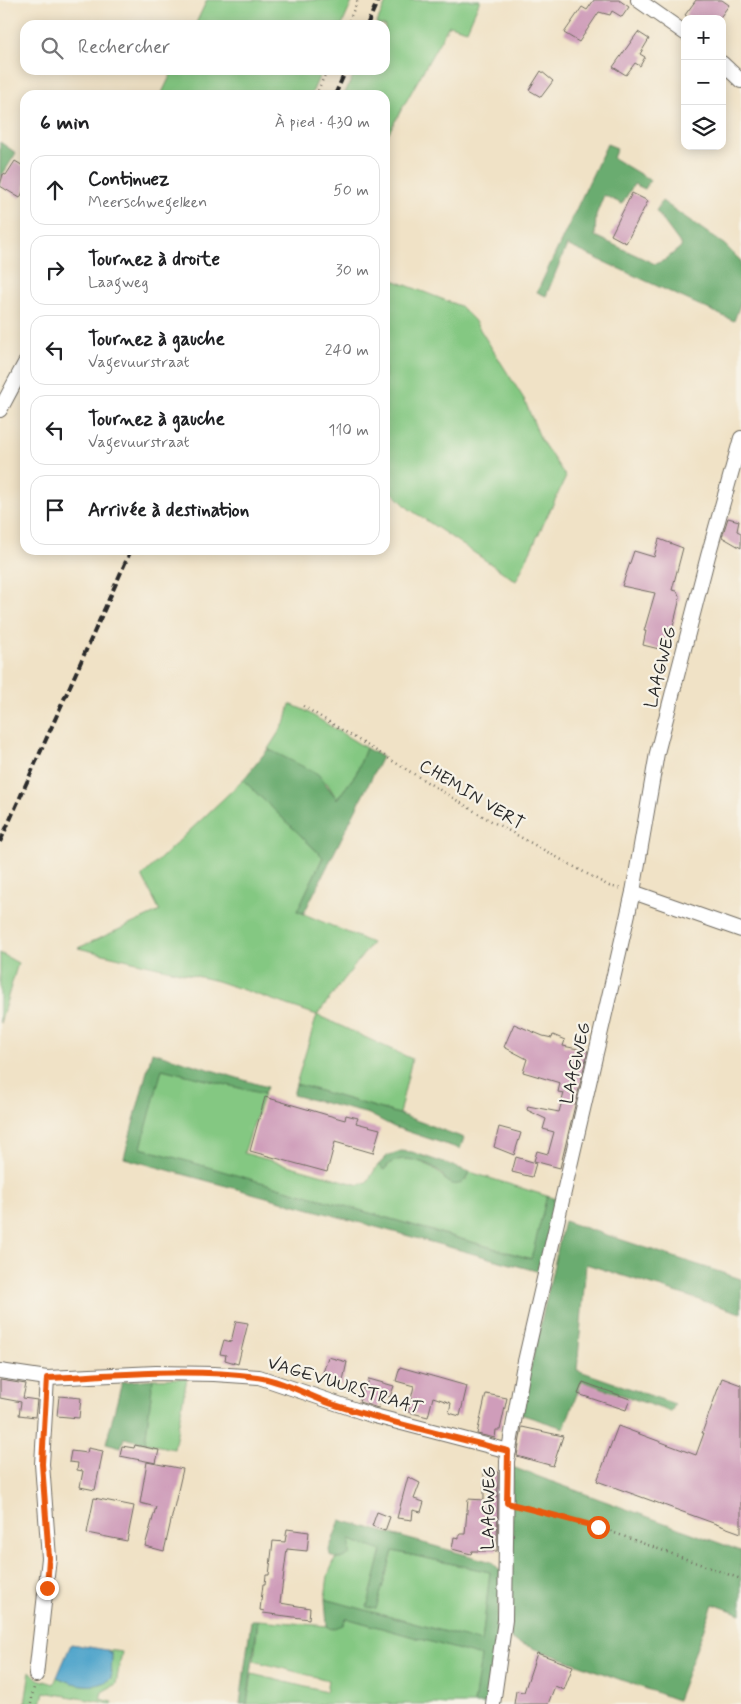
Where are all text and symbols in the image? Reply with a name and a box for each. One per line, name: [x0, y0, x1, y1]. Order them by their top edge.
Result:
map controls: [681, 15, 726, 150]
button: +: [681, 15, 726, 60]
search box: [20, 20, 390, 75]
icon: search: [38, 34, 66, 62]
text: Rechercher: [78, 35, 170, 60]
button: −: [681, 60, 726, 105]
button: layers: [681, 105, 726, 150]
text: 6 min: [40, 109, 90, 137]
text: À pied · 430 m: [275, 112, 370, 133]
text: Continuez: [88, 167, 169, 192]
icon: ahead: [41, 176, 69, 204]
text: 50 m: [333, 180, 369, 201]
text: Meerschwegelken: [88, 192, 207, 213]
text: Tournez à droite: [88, 247, 220, 272]
icon: right: [41, 256, 69, 284]
text: 30 m: [336, 260, 369, 281]
text: Laagweg: [88, 272, 149, 293]
text: Tournez à gauche: [88, 327, 225, 352]
icon: left: [41, 336, 69, 364]
text: 240 m: [325, 340, 369, 361]
text: Vagevuurstraat: [88, 352, 190, 373]
text: Tournez à gauche: [88, 407, 225, 432]
icon: left: [41, 416, 69, 444]
text: 110 m: [328, 420, 369, 441]
text: Vagevuurstraat: [88, 432, 190, 453]
icon: arrive: [41, 496, 69, 524]
text: Arrivée à destination: [88, 498, 249, 523]
street label: LAAGWEG: [639, 624, 683, 711]
street label: CHEMIN VERT: [414, 754, 529, 836]
street label: LAAGWEG: [555, 1020, 597, 1107]
street label: VAGEVUURSTRAAT: [265, 1351, 426, 1421]
street label: LAAGWEG: [476, 1466, 502, 1550]
route start: [587, 1516, 610, 1539]
route end: [36, 1577, 59, 1600]

